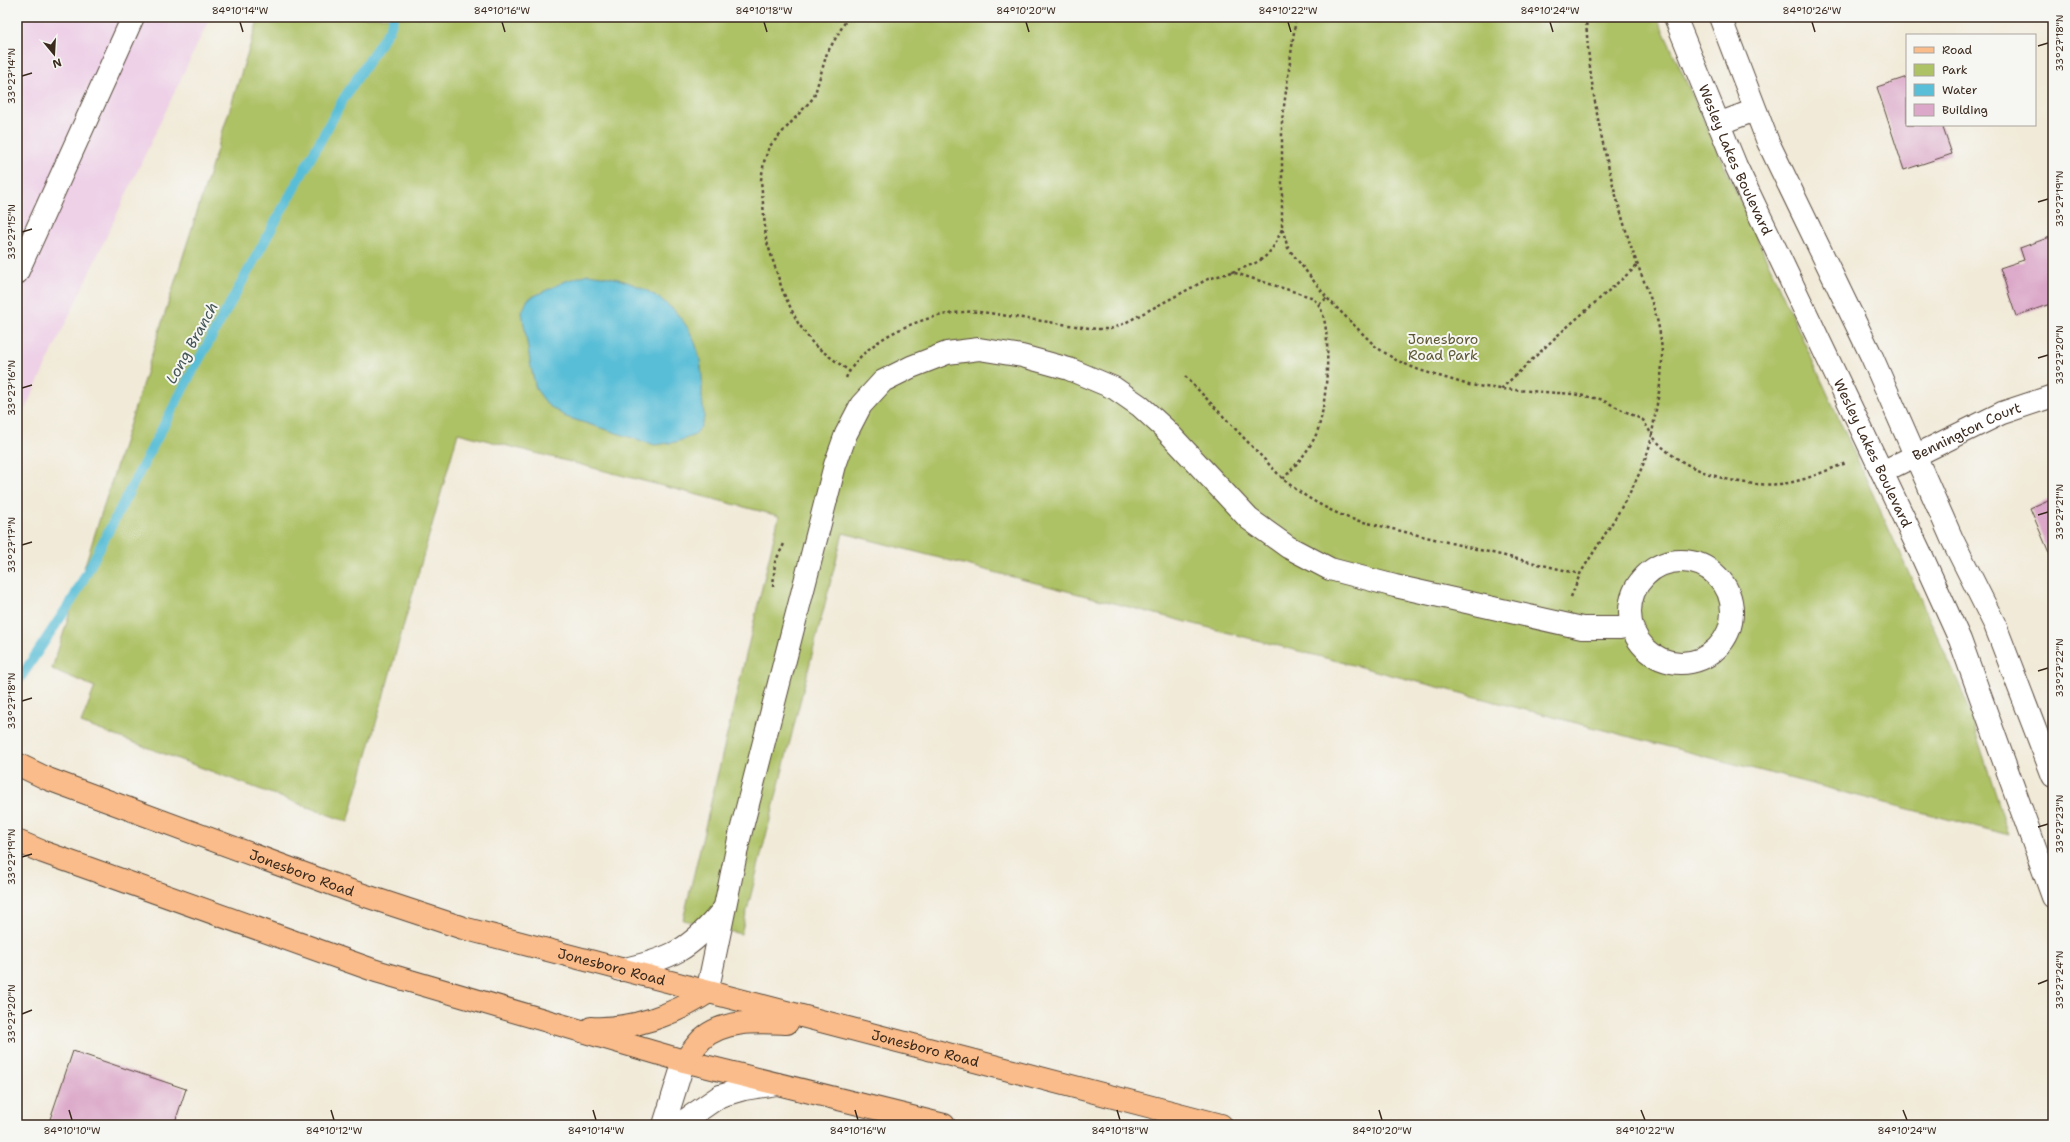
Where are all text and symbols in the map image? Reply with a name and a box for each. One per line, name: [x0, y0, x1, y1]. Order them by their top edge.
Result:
text: 84°10'14"W: [212, 4, 269, 17]
text: 84°10'16"W: [474, 4, 531, 17]
text: 84°10'18"W: [736, 4, 793, 17]
text: 84°10'20"W: [996, 4, 1056, 17]
text: 84°10'22"W: [1258, 4, 1318, 17]
text: 84°10'24"W: [1520, 4, 1580, 17]
text: 84°10'26"W: [1783, 4, 1842, 17]
text: 33°27'18"N: [2053, 15, 2066, 71]
north arrow: [34, 34, 74, 74]
legend: [1906, 34, 2036, 126]
text: Road: [1942, 42, 1973, 58]
text: 33°27'14"N: [5, 48, 18, 104]
text: N: [50, 55, 63, 72]
text: Park: [1942, 62, 1968, 78]
street label: Wesley Lakes Boulevard: [1695, 82, 1777, 238]
text: Water: [1942, 82, 1978, 98]
text: Building: [1942, 102, 1988, 118]
text: 33°27'19"N: [2053, 171, 2066, 227]
text: 33°27'15"N: [5, 204, 18, 260]
water label: Long Branch: [161, 298, 223, 388]
text: 33°27'20"N: [2053, 325, 2066, 385]
park label: Jonesboro Road Park: [1408, 330, 1478, 364]
text: 33°27'16"N: [5, 360, 18, 416]
street label: Wesley Lakes Boulevard: [1830, 376, 1916, 530]
street label: Bennington Court: [1909, 398, 2023, 465]
text: 33°27'21"N: [2053, 484, 2066, 540]
text: 33°27'17"N: [5, 517, 18, 573]
text: 33°27'22"N: [2053, 638, 2066, 698]
text: 33°27'18"N: [5, 673, 18, 729]
text: 33°27'23"N: [2053, 795, 2066, 853]
text: 33°27'19"N: [5, 829, 18, 885]
street label: Jonesboro Road: [247, 845, 357, 900]
street label: Jonesboro Road: [556, 944, 668, 989]
text: 33°27'24"N: [2053, 951, 2066, 1009]
text: 33°27'20"N: [5, 984, 18, 1044]
street label: Jonesboro Road: [869, 1026, 981, 1071]
text: 84°10'10"W: [43, 1124, 101, 1137]
text: 84°10'12"W: [306, 1124, 363, 1137]
text: 84°10'14"W: [568, 1124, 625, 1137]
text: 84°10'16"W: [830, 1124, 887, 1137]
text: 84°10'18"W: [1092, 1124, 1149, 1137]
text: 84°10'20"W: [1352, 1124, 1412, 1137]
text: 84°10'22"W: [1615, 1124, 1675, 1137]
text: 84°10'24"W: [1877, 1124, 1937, 1137]

